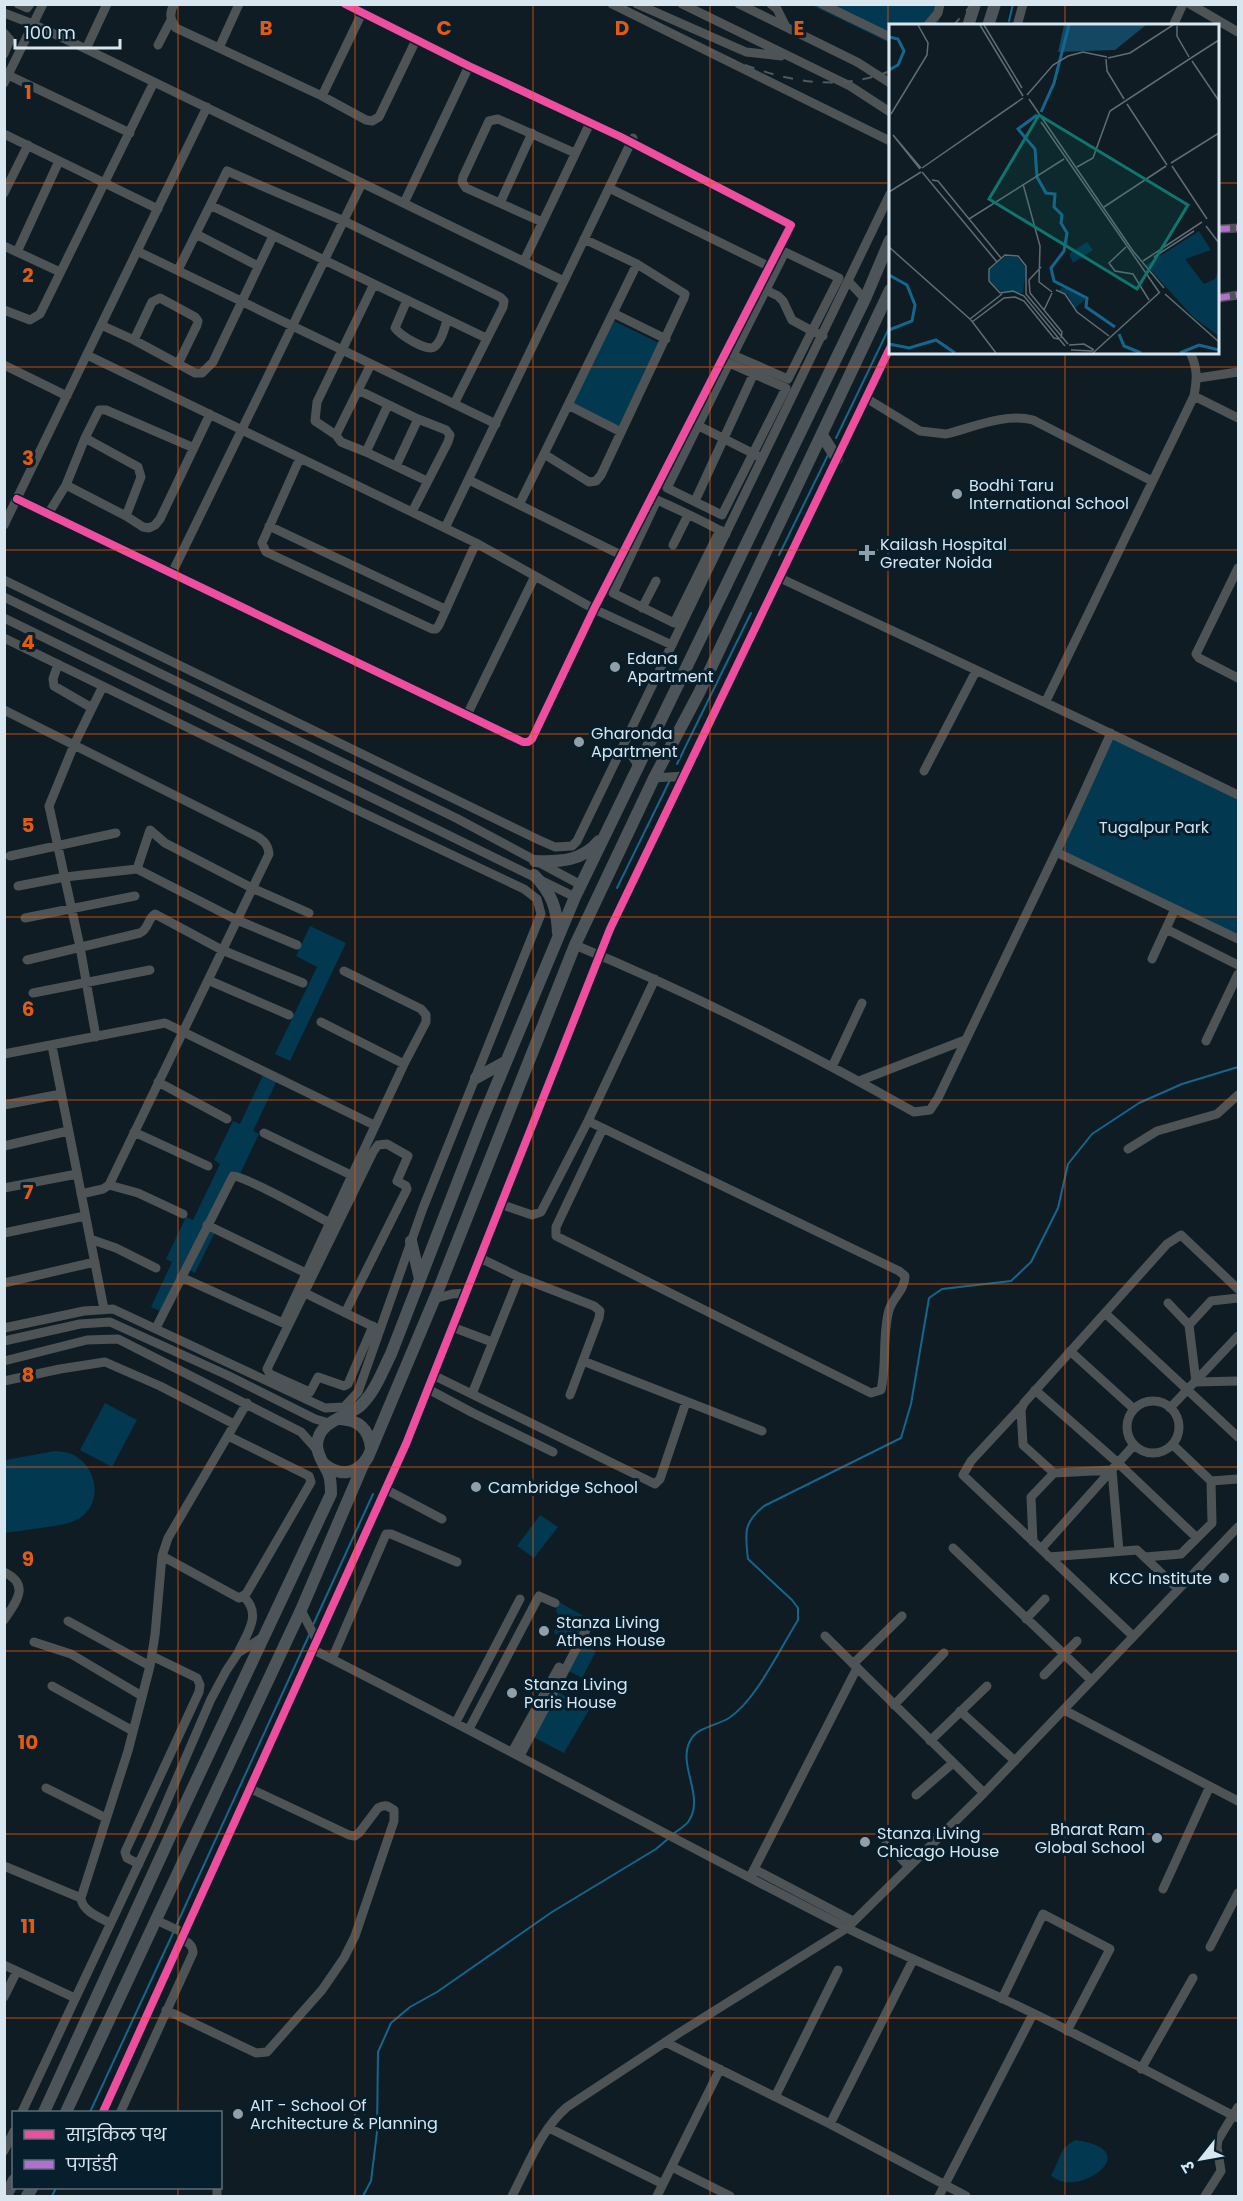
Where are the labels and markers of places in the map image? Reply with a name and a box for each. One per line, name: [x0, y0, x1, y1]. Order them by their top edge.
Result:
place label: Bodhi Taru International School: [969, 474, 1129, 515]
marker: Bodhi Taru International School: [950, 487, 964, 501]
place label: Kailash Hospital Greater Noida: [880, 533, 1007, 574]
marker: Kailash Hospital Greater Noida: [858, 544, 876, 562]
place label: Edana Apartment: [627, 647, 714, 688]
marker: Edana Apartment: [608, 660, 622, 674]
place label: Gharonda Apartment: [591, 722, 678, 763]
marker: Gharonda Apartment: [572, 735, 586, 749]
place label: Cambridge School: [488, 1476, 638, 1499]
marker: Cambridge School: [469, 1480, 483, 1494]
place label: KCC Institute: [1109, 1567, 1212, 1590]
marker: KCC Institute: [1217, 1571, 1231, 1585]
place label: Stanza Living Athens House: [556, 1611, 666, 1652]
marker: Stanza Living Athens House: [537, 1624, 551, 1638]
place label: Stanza Living Paris House: [524, 1673, 627, 1714]
marker: Stanza Living Paris House: [505, 1686, 519, 1700]
place label: Bharat Ram Global School: [1035, 1818, 1145, 1859]
place label: Stanza Living Chicago House: [877, 1822, 999, 1863]
marker: Bharat Ram Global School: [1150, 1831, 1164, 1845]
marker: Stanza Living Chicago House: [858, 1835, 872, 1849]
place label: AIT - School Of Architecture & Planning: [250, 2094, 438, 2135]
marker: AIT - School Of Architecture & Planning: [231, 2107, 245, 2121]

